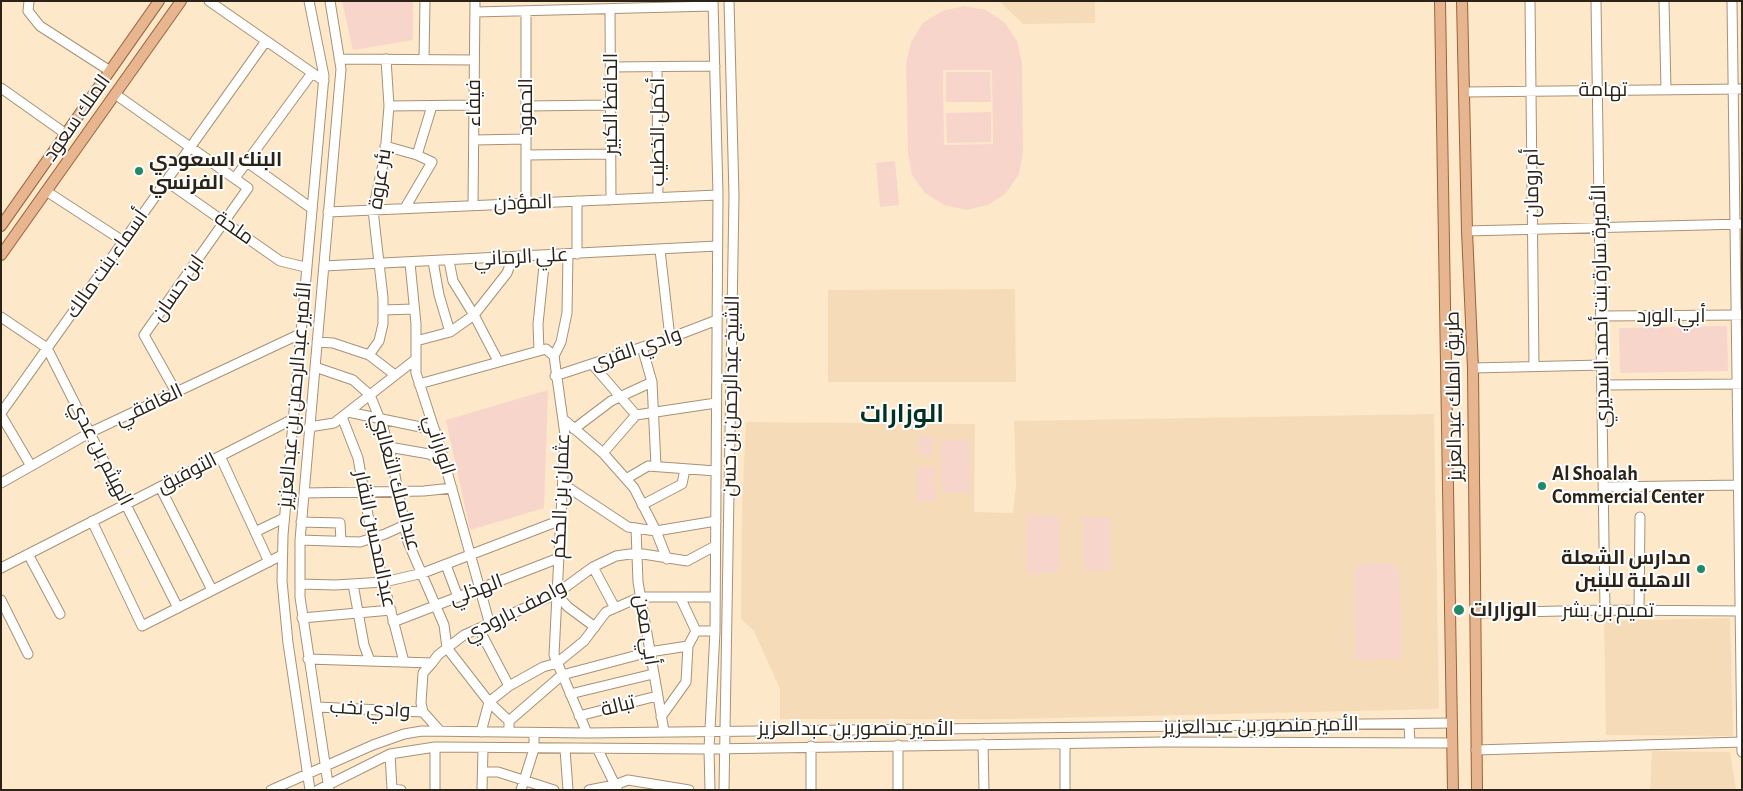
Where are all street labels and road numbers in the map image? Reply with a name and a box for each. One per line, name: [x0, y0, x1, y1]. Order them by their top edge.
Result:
street label: الحافظ الكبير: [599, 53, 623, 155]
street label: الملك سعود: [38, 70, 116, 166]
street label: الحمود: [514, 78, 538, 136]
street label: أكمل الخطيب: [646, 78, 670, 186]
street label: تهامة: [1579, 78, 1627, 102]
street label: فيفاء: [462, 79, 486, 127]
street label: بئر عروة: [363, 147, 397, 211]
street label: أم رومان: [1519, 148, 1545, 218]
street label: الأميرة سارة بنت أحمد السديري: [1587, 184, 1615, 428]
street label: المؤذن: [493, 190, 553, 216]
street label: أسماء بنت مالك: [61, 205, 153, 323]
street label: ملحة: [210, 206, 258, 250]
street label: علي الرماني: [473, 243, 569, 271]
street label: ابن حسان: [147, 250, 209, 326]
street label: الأمير عبدالرحمن بن عبدالعزيز: [273, 281, 317, 509]
street label: الشيخ عبدالرحمن بن حسن: [717, 295, 745, 497]
street label: أبي الورد: [1636, 304, 1706, 328]
street label: طريق الملك عبدالعزيز: [1441, 311, 1467, 481]
street label: وادي القرى: [587, 322, 685, 376]
street label: الغافقي: [111, 379, 187, 431]
street label: الهيثم بن عدي: [64, 396, 138, 510]
street label: عبدالملك الثعالبي: [366, 410, 426, 554]
street label: الواراني: [418, 412, 460, 478]
street label: عثمان بن الحكم: [547, 433, 575, 559]
street label: التوفيق: [153, 448, 221, 498]
street label: عبدالمحسن النقار: [349, 468, 401, 610]
street label: الهذلي: [446, 569, 506, 611]
street label: واصف بارودي: [460, 575, 570, 647]
street label: أبي معن: [629, 593, 663, 667]
street label: تميم بن بشر: [1562, 599, 1654, 623]
street label: تبالة: [599, 690, 637, 722]
street label: وادي نخب: [329, 695, 411, 723]
street label: الأمير منصور بن عبدالعزيز: [1163, 712, 1359, 740]
street label: الأمير منصور بن عبدالعزيز: [758, 717, 954, 741]

